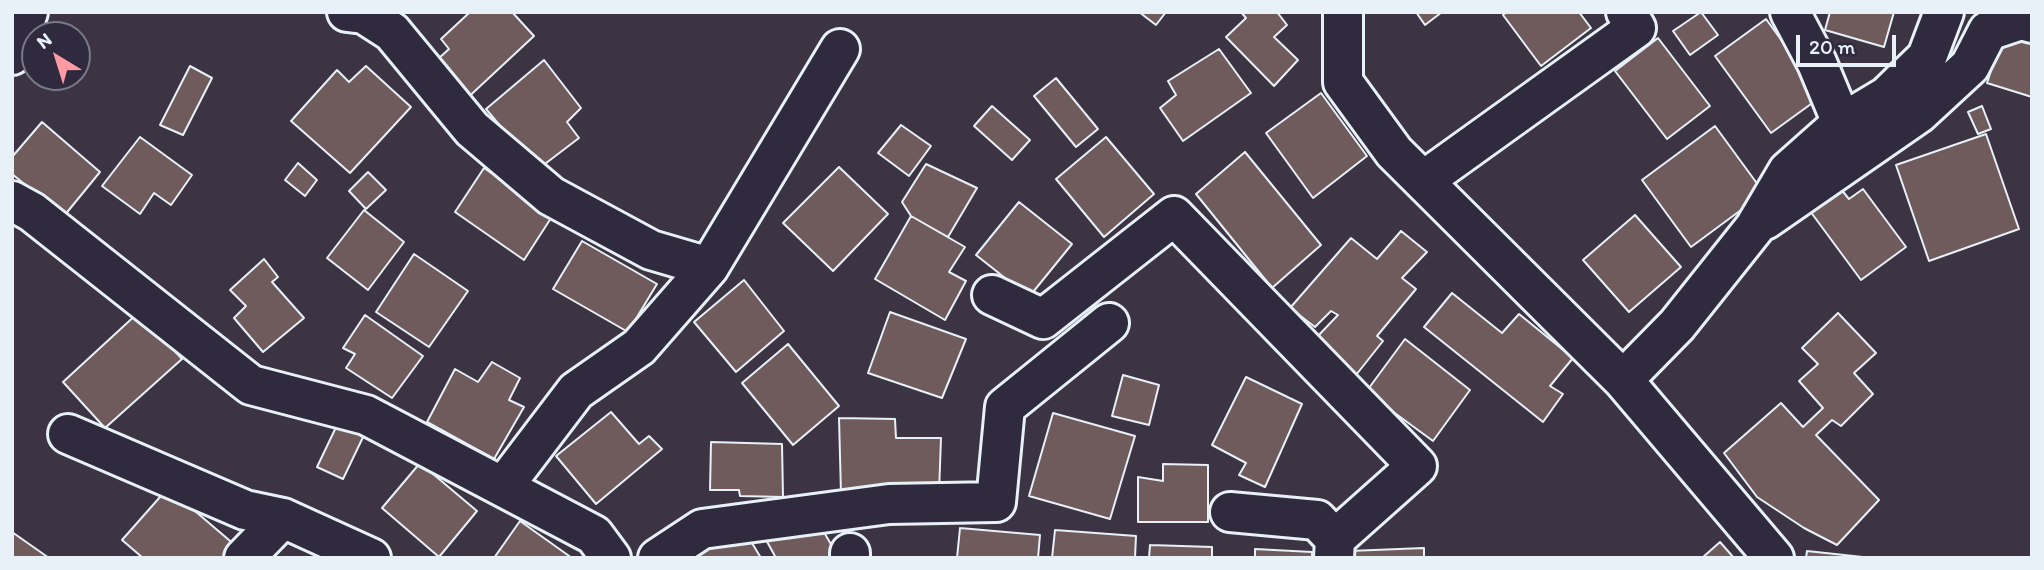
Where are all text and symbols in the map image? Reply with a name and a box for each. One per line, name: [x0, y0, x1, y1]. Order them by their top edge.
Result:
north arrow: [21, 21, 91, 91]
scale bar: [1799, 21, 1899, 65]
text: N: [32, 28, 56, 54]
text: 20 m: [1809, 34, 1855, 59]

